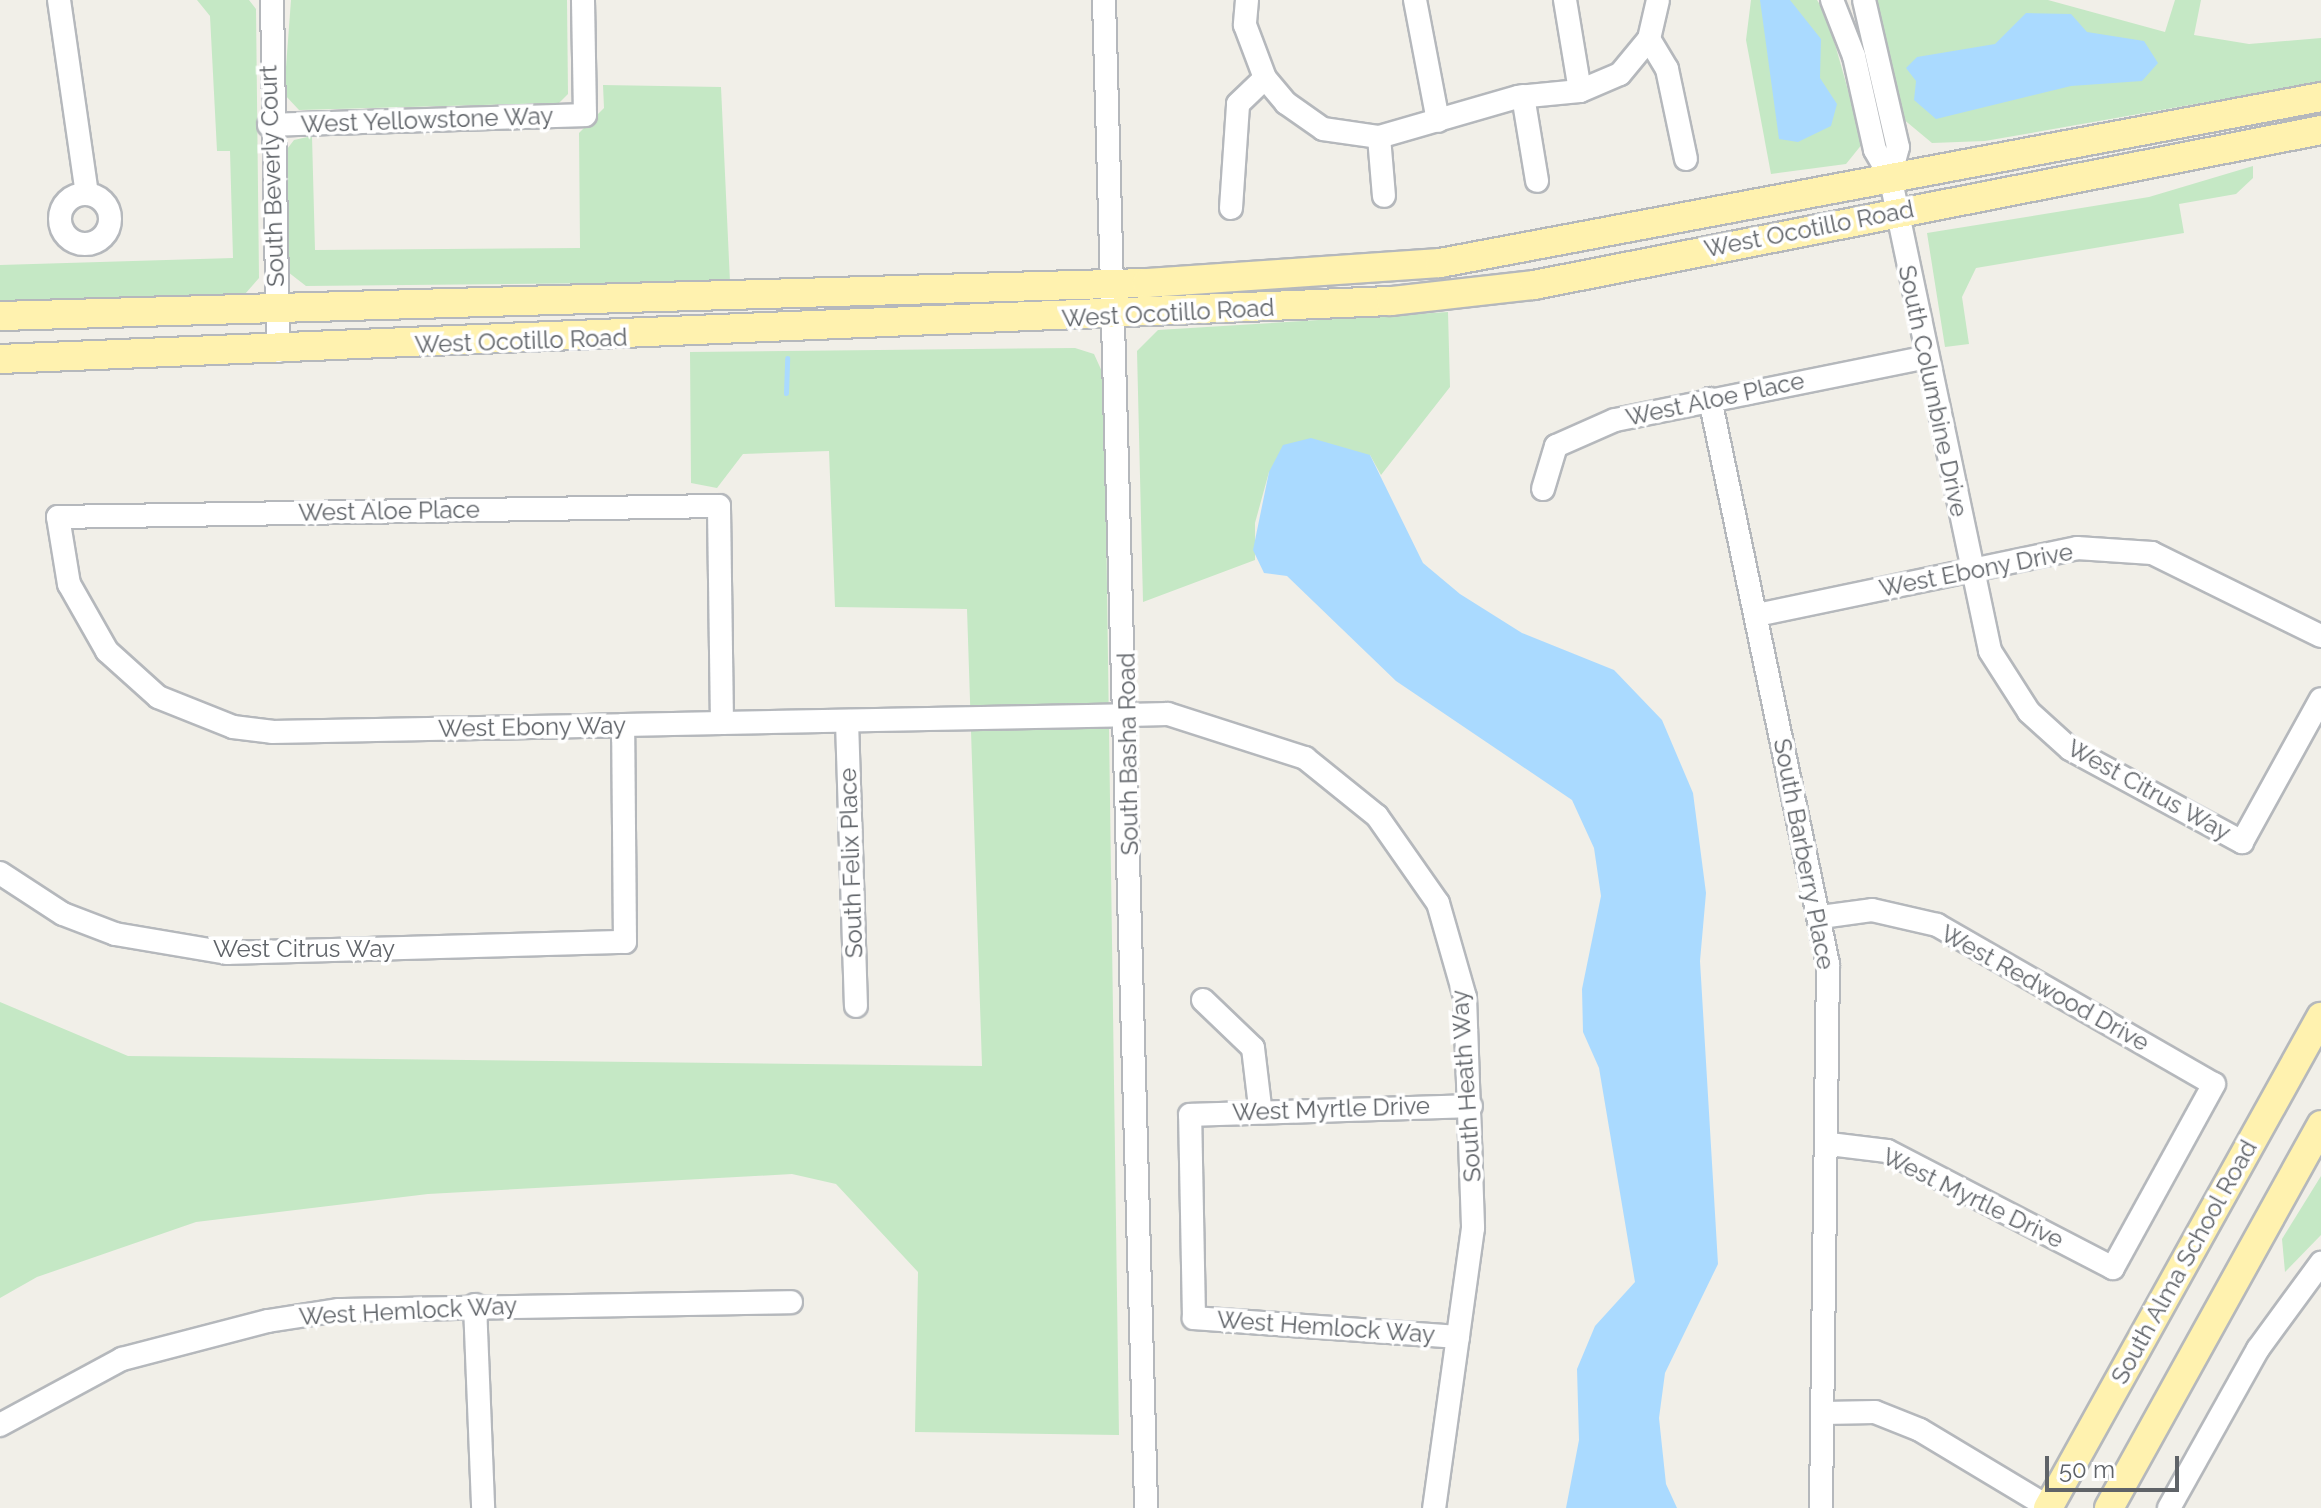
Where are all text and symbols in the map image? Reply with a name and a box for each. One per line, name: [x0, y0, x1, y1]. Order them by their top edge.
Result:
street label: South Beverly Court: [254, 64, 290, 288]
street label: West Yellowstone Way: [299, 101, 555, 139]
street label: West Ocotillo Road: [1702, 195, 1916, 263]
street label: South Columbine Drive: [1892, 263, 1974, 519]
street label: West Ocotillo Road: [1061, 293, 1275, 333]
street label: West Ocotillo Road: [414, 323, 628, 359]
street label: West Aloe Place: [1623, 366, 1807, 432]
street label: West Aloe Place: [298, 495, 480, 527]
street label: West Ebony Drive: [1876, 537, 2076, 603]
street label: South Basha Road: [1112, 652, 1144, 856]
street label: West Ebony Way: [437, 711, 627, 743]
street label: West Citrus Way: [2062, 733, 2236, 847]
street label: South Barberry Place: [1767, 736, 1841, 972]
street label: South Felix Place: [833, 767, 869, 959]
street label: West Redwood Drive: [1936, 919, 2154, 1057]
street label: West Citrus Way: [212, 935, 396, 963]
street label: South Heath Way: [1445, 988, 1487, 1184]
street label: West Myrtle Drive: [1232, 1091, 1430, 1127]
street label: South Alma School Road: [2105, 1134, 2263, 1390]
street label: West Myrtle Drive: [1878, 1142, 2068, 1254]
street label: West Hemlock Way: [298, 1291, 518, 1331]
street label: West Hemlock Way: [1216, 1305, 1436, 1349]
scale bar: [2049, 1440, 2183, 1490]
text: 50 m: [2059, 1455, 2115, 1484]

